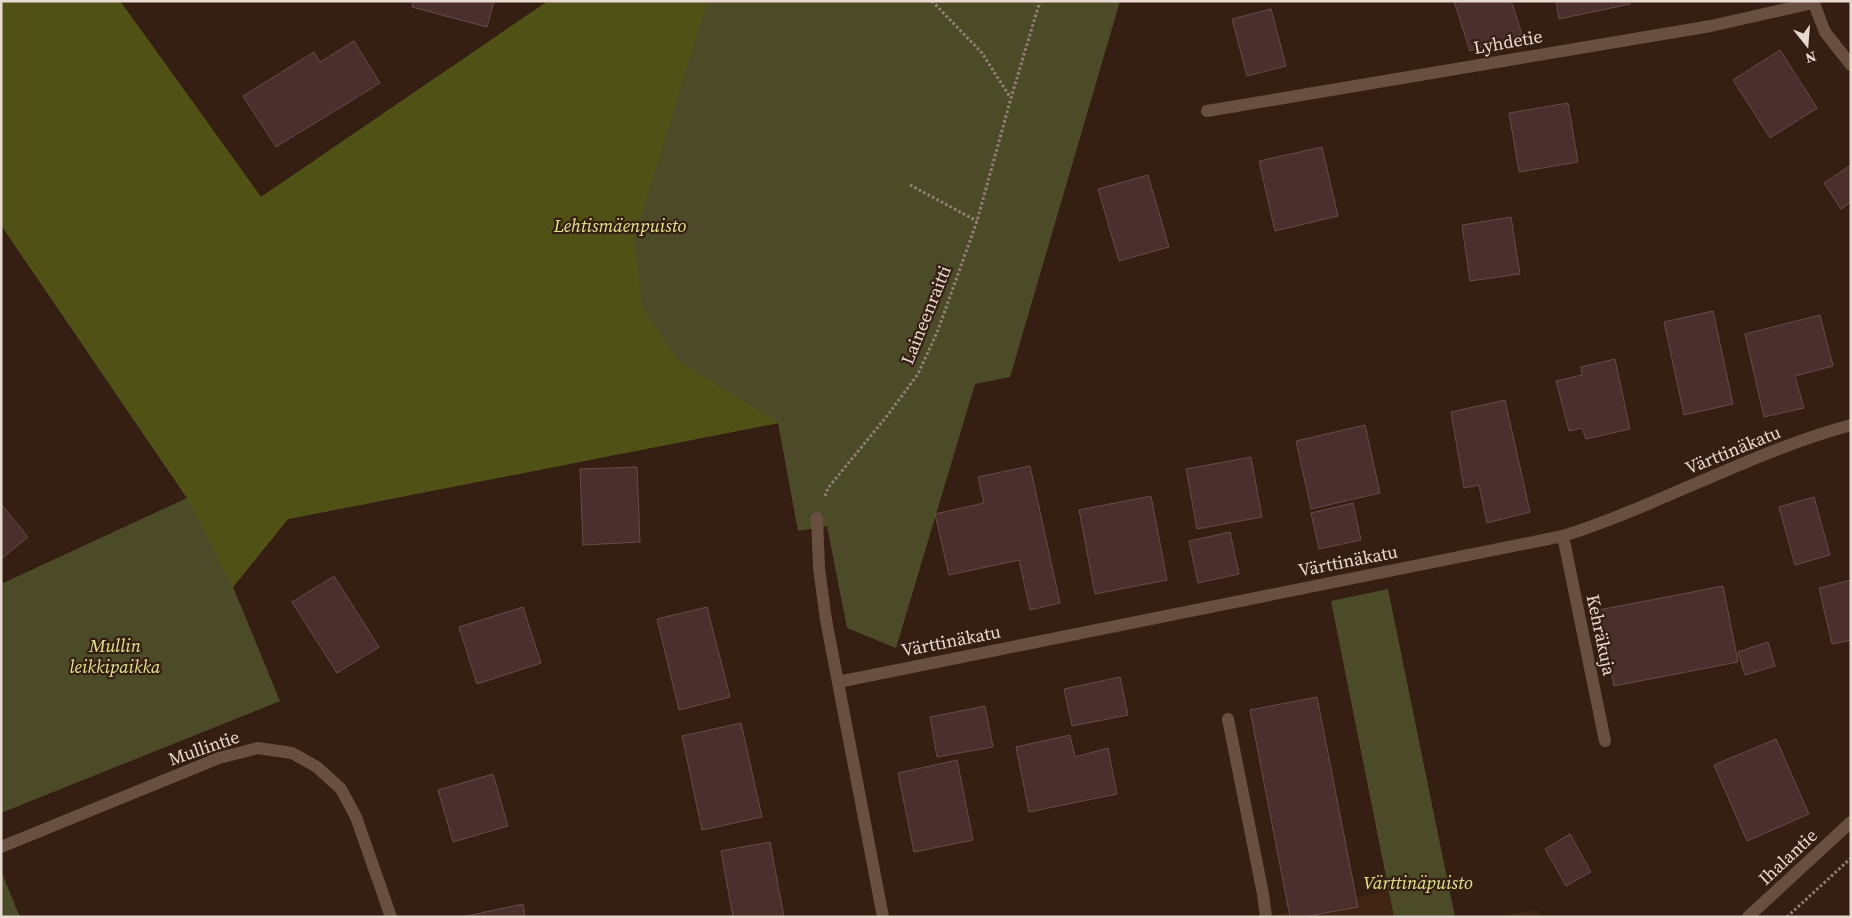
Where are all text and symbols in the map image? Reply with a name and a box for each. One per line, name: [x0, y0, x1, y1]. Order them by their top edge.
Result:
north arrow: [1782, 20, 1832, 70]
street label: Lyhdetie: [1471, 23, 1544, 60]
text: N: [1803, 46, 1819, 68]
park label: Lehtismäenpuisto: [553, 213, 687, 238]
street label: Laineenraitti: [894, 262, 957, 368]
street label: Värttinäkatu: [1681, 419, 1784, 480]
street label: Värttinäkatu: [1296, 539, 1400, 582]
street label: Kehräkuja: [1581, 592, 1622, 679]
street label: Värttinäkatu: [899, 619, 1003, 662]
park label: Mullin leikkipaikka: [70, 633, 161, 679]
street label: Mullintie: [165, 724, 243, 771]
street label: Ihalantie: [1753, 823, 1823, 890]
park label: Värttinäpuisto: [1363, 870, 1473, 895]

